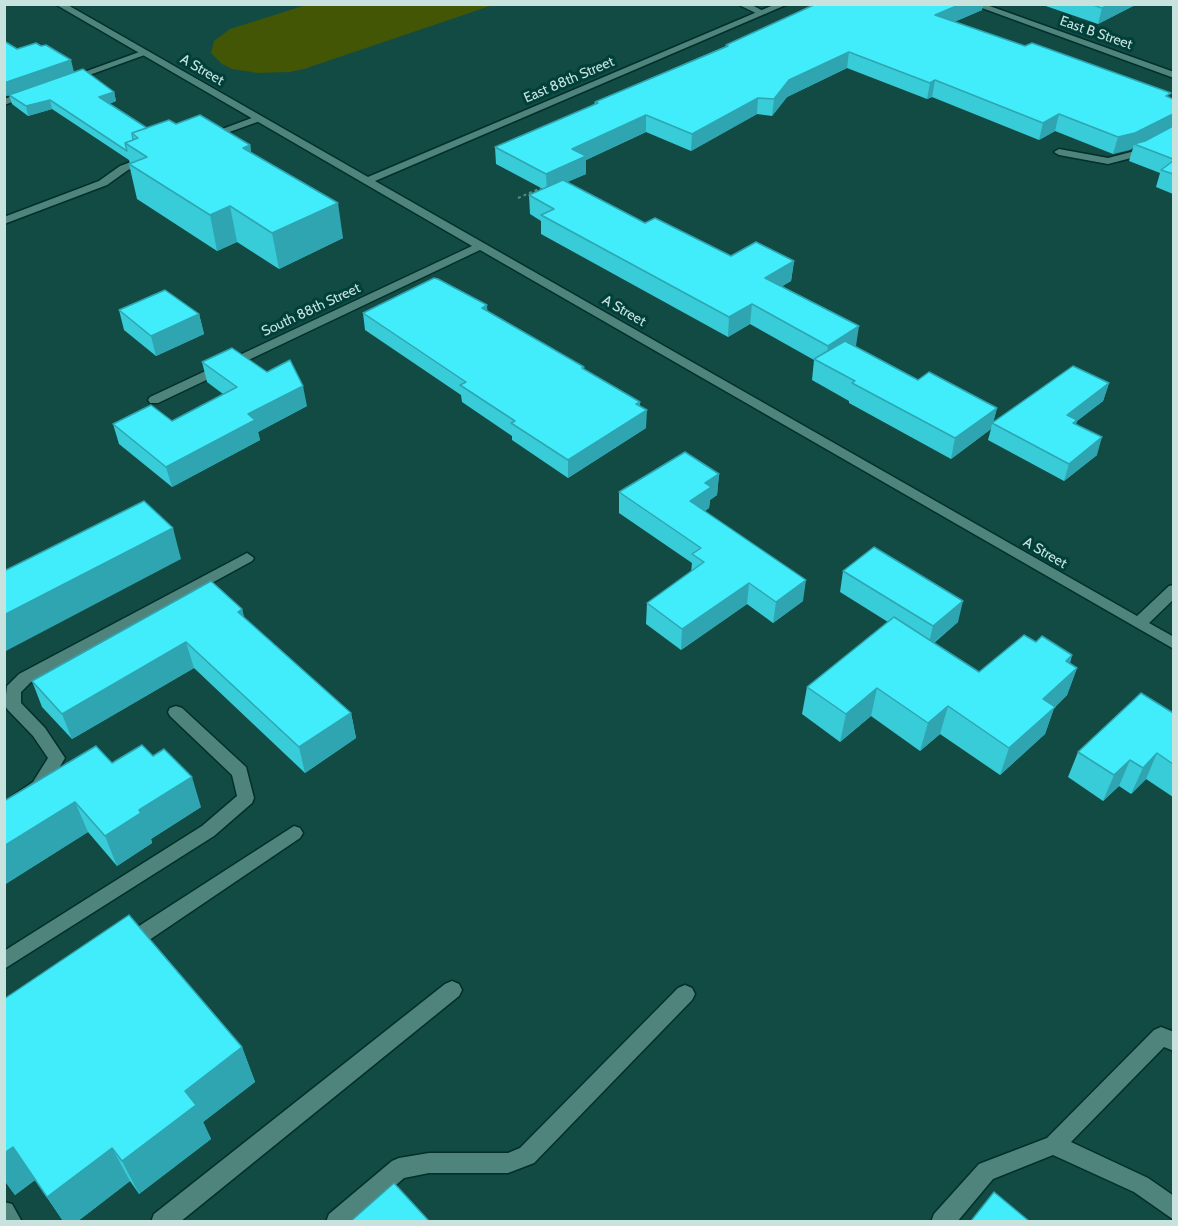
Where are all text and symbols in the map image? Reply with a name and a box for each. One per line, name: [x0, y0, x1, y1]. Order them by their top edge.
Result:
street label: East B Street: [1058, 13, 1134, 53]
street label: A Street: [177, 51, 227, 89]
street label: East 88th Street: [521, 53, 617, 107]
street label: South 88th Street: [259, 280, 363, 340]
street label: A Street: [599, 292, 649, 330]
street label: A Street: [1020, 534, 1070, 572]

